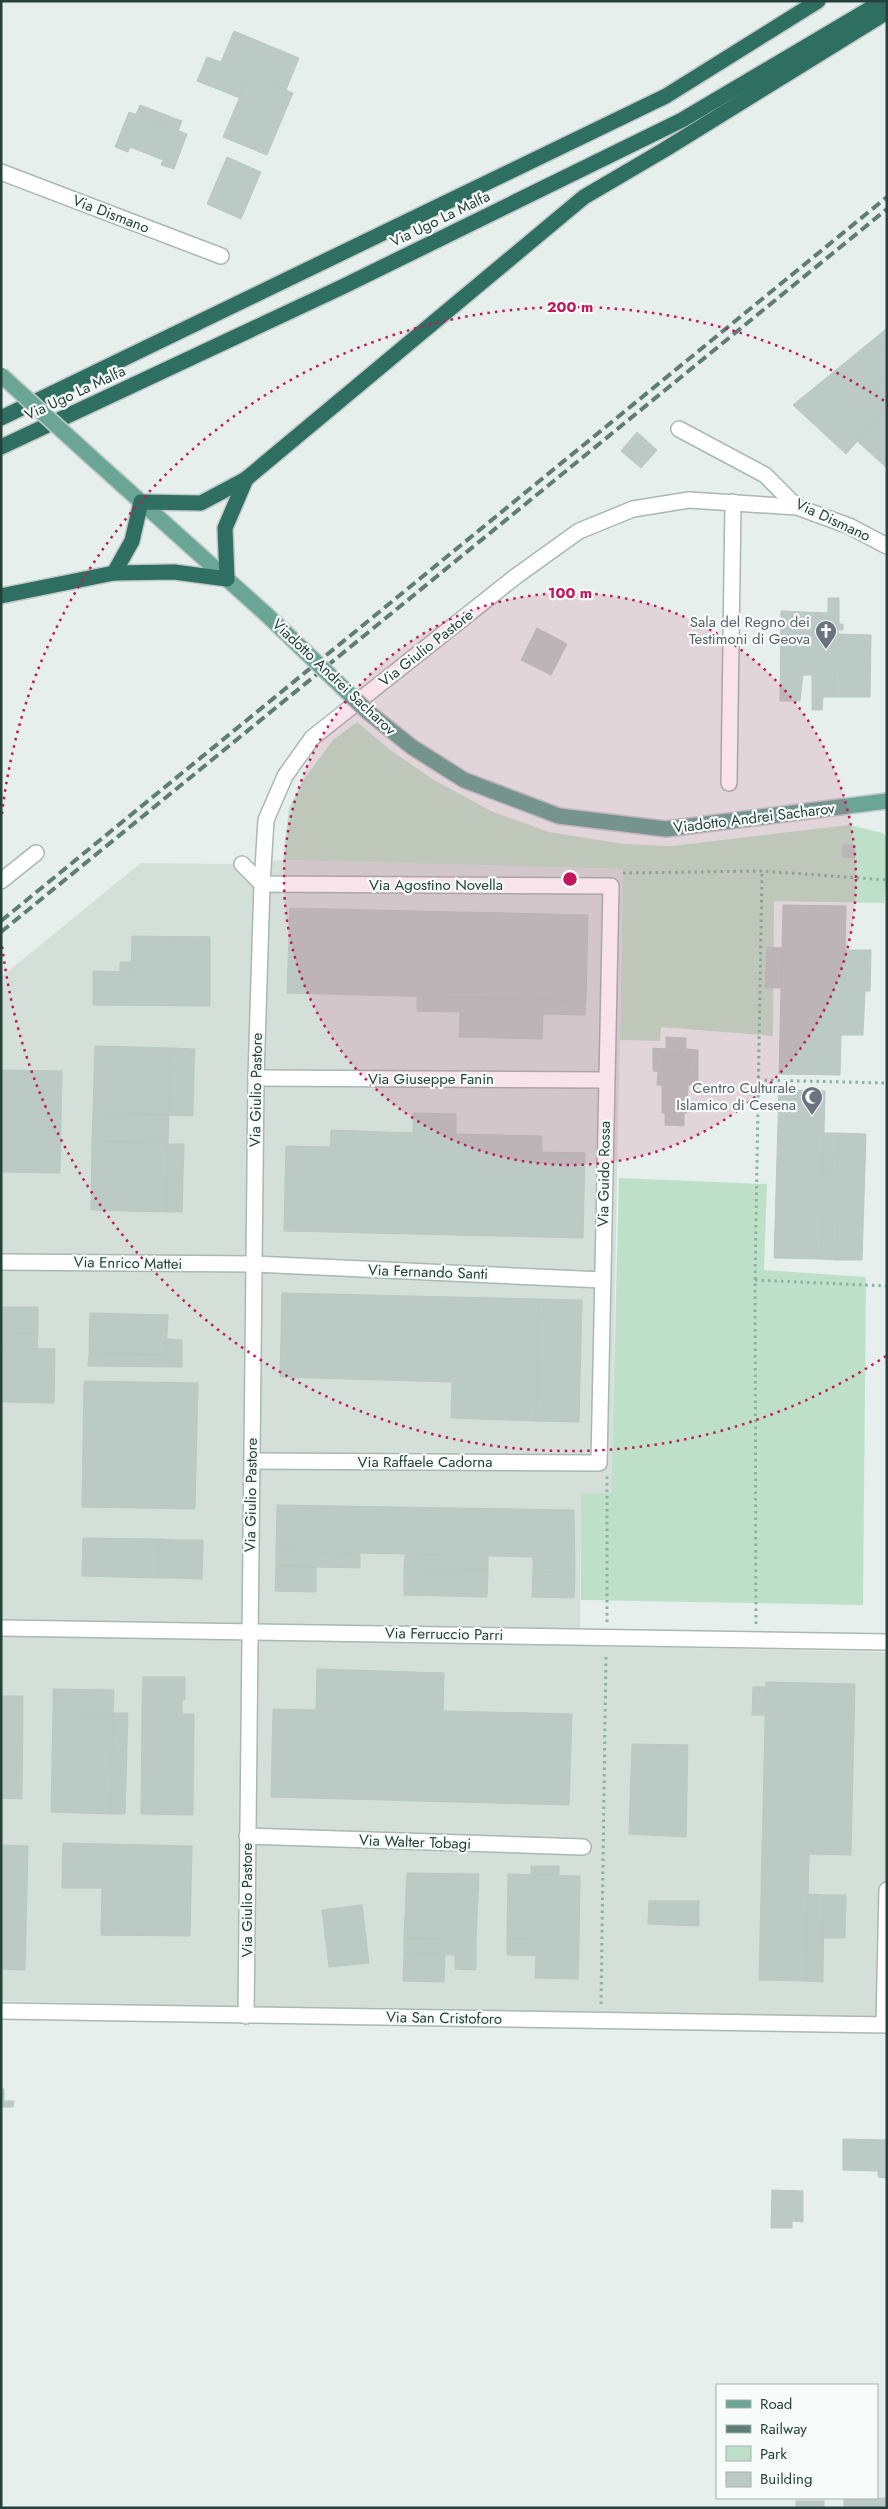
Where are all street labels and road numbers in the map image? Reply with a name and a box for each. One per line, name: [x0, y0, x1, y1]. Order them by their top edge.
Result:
street label: Via Ugo La Malfa: [386, 185, 494, 253]
street label: Via Dismano: [69, 189, 153, 239]
street label: Via Ugo La Malfa: [21, 360, 129, 426]
street label: Via Dismano: [792, 493, 874, 547]
street label: Via Giulio Pastore: [374, 604, 478, 692]
street label: Viadotto Andrei Sacharov: [267, 614, 401, 741]
street label: Viadotto Andrei Sacharov: [672, 797, 836, 839]
street label: Via Agostino Novella: [369, 874, 503, 896]
street label: Via Giulio Pastore: [244, 1032, 268, 1147]
street label: Via Giuseppe Fanin: [368, 1068, 494, 1090]
street label: Via Guido Rossa: [592, 1121, 616, 1227]
street label: Via Enrico Mattei: [73, 1251, 183, 1275]
street label: Via Fernando Santi: [367, 1259, 489, 1285]
street label: Via Giulio Pastore: [239, 1437, 263, 1552]
street label: Via Raffaele Cadorna: [358, 1451, 492, 1473]
street label: Via Ferruccio Parri: [385, 1622, 503, 1646]
street label: Via Walter Tobagi: [358, 1829, 472, 1855]
street label: Via Giulio Pastore: [236, 1843, 258, 1957]
street label: Via San Cristoforo: [386, 2006, 502, 2030]

